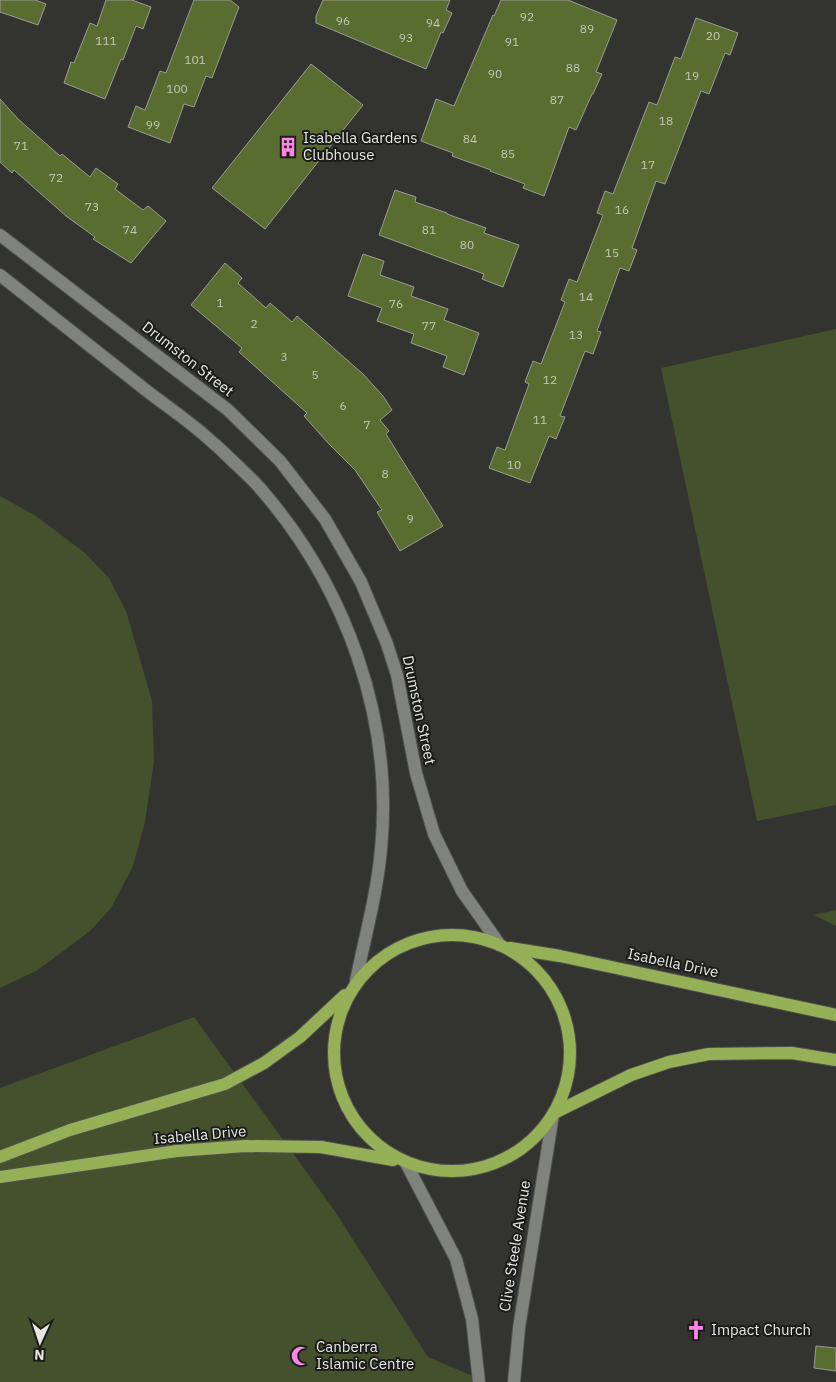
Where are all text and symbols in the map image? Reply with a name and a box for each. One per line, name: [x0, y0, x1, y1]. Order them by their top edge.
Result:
house number: 92: [520, 9, 534, 24]
house number: 96: [336, 13, 350, 28]
house number: 94: [426, 15, 440, 30]
house number: 89: [580, 21, 594, 36]
house number: 20: [706, 28, 720, 43]
house number: 93: [399, 30, 413, 45]
house number: 111: [95, 33, 117, 48]
house number: 91: [505, 34, 519, 49]
house number: 101: [184, 52, 206, 67]
house number: 88: [566, 60, 580, 75]
house number: 90: [488, 66, 502, 81]
house number: 19: [685, 68, 699, 83]
house number: 100: [166, 81, 188, 96]
house number: 87: [550, 92, 564, 107]
house number: 18: [659, 113, 673, 128]
house number: 99: [146, 117, 160, 132]
place label: Isabella Gardens Clubhouse: [303, 128, 418, 164]
house number: 84: [463, 131, 477, 146]
building icon: Isabella Gardens Clubhouse: [277, 136, 299, 158]
house number: 71: [14, 138, 28, 153]
house number: 85: [501, 146, 515, 161]
house number: 17: [641, 157, 655, 172]
house number: 72: [49, 170, 63, 185]
house number: 73: [85, 199, 99, 214]
house number: 16: [615, 202, 629, 217]
house number: 74: [123, 222, 137, 237]
house number: 81: [422, 222, 436, 237]
house number: 80: [460, 237, 474, 252]
house number: 15: [605, 245, 619, 260]
house number: 14: [579, 289, 593, 304]
house number: 1: [216, 295, 224, 310]
house number: 76: [389, 296, 403, 311]
house number: 2: [250, 316, 258, 331]
street label: Drumston Street: [139, 317, 238, 400]
house number: 77: [422, 318, 436, 333]
house number: 13: [569, 327, 583, 342]
house number: 3: [280, 349, 288, 364]
house number: 5: [311, 367, 319, 382]
house number: 12: [543, 372, 557, 387]
house number: 6: [339, 398, 347, 413]
house number: 11: [533, 412, 547, 427]
house number: 7: [363, 417, 371, 432]
house number: 10: [507, 457, 521, 472]
house number: 8: [381, 466, 389, 481]
house number: 9: [406, 511, 414, 526]
street label: Drumston Street: [399, 654, 440, 766]
street label: Isabella Drive: [626, 944, 720, 981]
street label: Isabella Drive: [153, 1121, 247, 1148]
street label: Clive Steele Avenue: [495, 1179, 534, 1313]
north arrow: [15, 1317, 65, 1367]
church icon: Impact Church: [685, 1319, 707, 1341]
place label: Impact Church: [711, 1320, 811, 1339]
place label: Canberra Islamic Centre: [316, 1337, 414, 1373]
mosque icon: Canberra Islamic Centre: [290, 1345, 312, 1367]
text: N: [34, 1346, 45, 1364]

